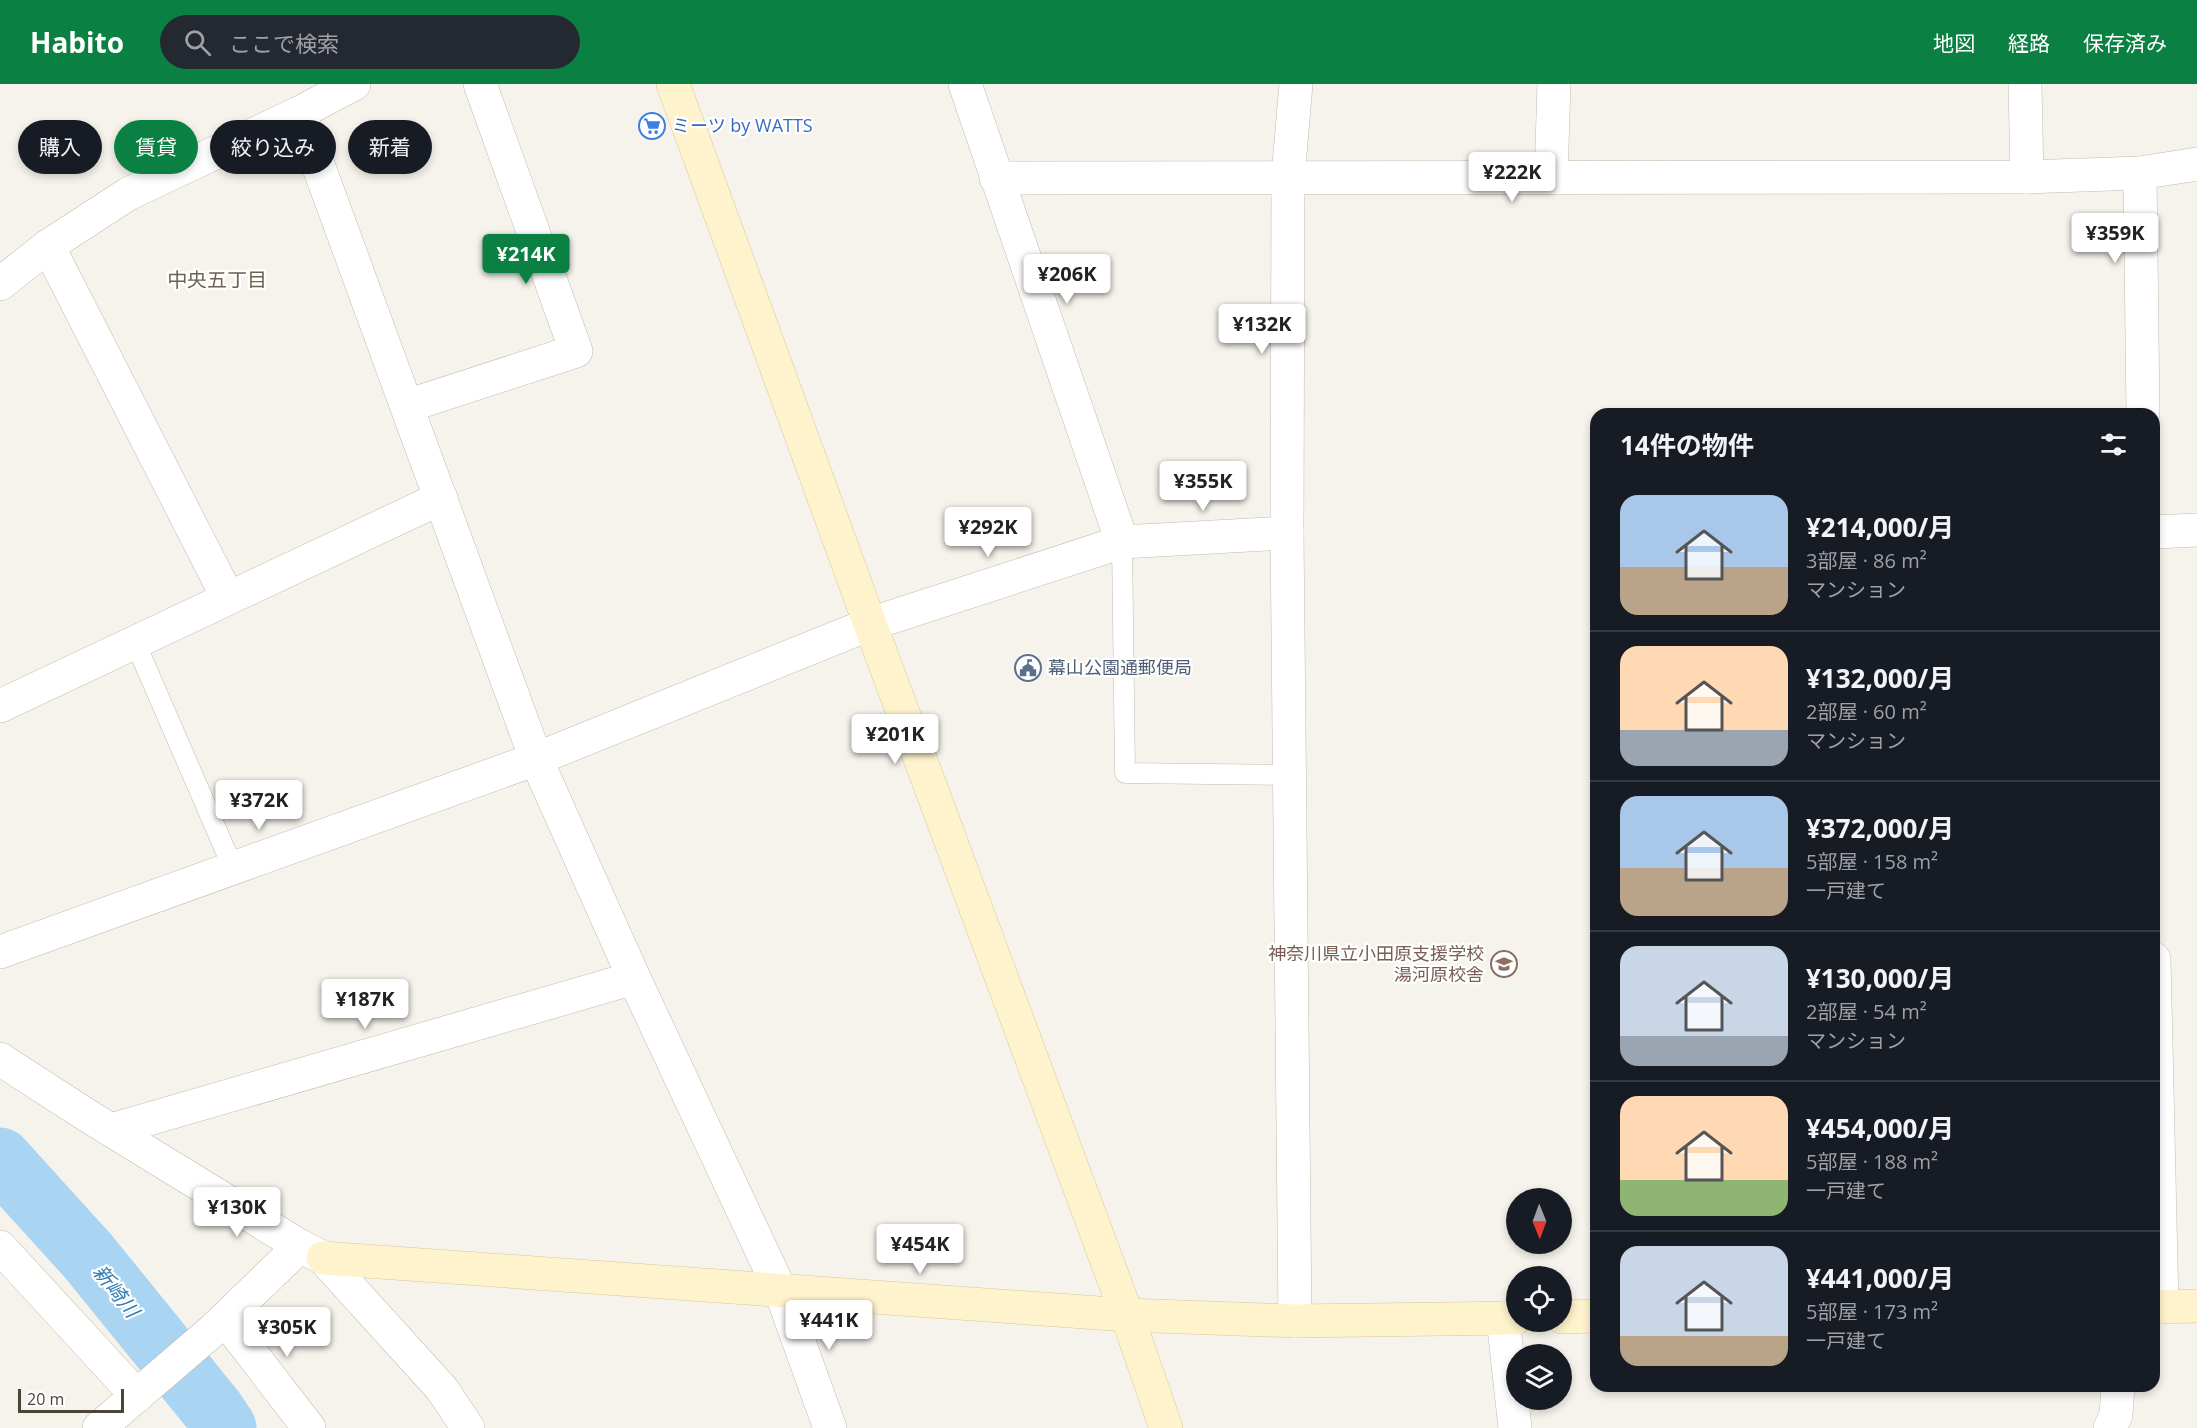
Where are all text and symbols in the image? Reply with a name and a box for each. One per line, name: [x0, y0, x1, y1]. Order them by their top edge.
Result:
search box: [160, 15, 580, 69]
text: Habito: [30, 23, 124, 61]
icon: search: [181, 26, 214, 59]
text: ここで検索: [229, 28, 339, 58]
text: 地図: [1933, 29, 1975, 57]
text: 経路: [2008, 29, 2050, 57]
text: 保存済み: [2083, 29, 2167, 57]
supermarket icon: ミーツ by WATTS: [637, 111, 667, 141]
place label: ミーツ by WATTS: [672, 113, 813, 137]
chip: 購入: [18, 120, 102, 174]
chip: 賃貸: [114, 120, 198, 174]
chip: 絞り込み: [210, 120, 336, 174]
chip: 新着: [348, 120, 432, 174]
pin: ¥222K: [1470, 152, 1554, 203]
text: ¥222K: [1482, 158, 1542, 185]
pin: ¥359K: [2073, 213, 2157, 264]
text: ¥359K: [2085, 219, 2145, 246]
pin: ¥214K: [484, 234, 568, 285]
text: ¥214K: [496, 240, 556, 267]
pin: ¥206K: [1025, 254, 1109, 305]
text: ¥206K: [1037, 260, 1097, 287]
district label: 中央五丁目: [167, 266, 267, 293]
pin: ¥132K: [1220, 304, 1304, 355]
text: ¥132K: [1232, 310, 1292, 337]
text: 14件の物件: [1620, 427, 1754, 463]
icon: filters: [2097, 428, 2130, 461]
pin: ¥355K: [1161, 461, 1245, 512]
text: ¥355K: [1173, 467, 1233, 494]
pin: ¥292K: [946, 507, 1030, 558]
text: ¥214,000/月: [1806, 509, 1954, 545]
text: ¥292K: [958, 513, 1018, 540]
icon: home: [1668, 519, 1740, 591]
text: 3部屋 · 86 m²: [1806, 547, 1927, 574]
text: マンション: [1806, 576, 1906, 603]
public building icon: 幕山公園通郵便局: [1013, 653, 1043, 683]
place label: 幕山公園通郵便局: [1048, 655, 1192, 679]
text: ¥132,000/月: [1806, 660, 1954, 696]
icon: home: [1668, 670, 1740, 742]
text: 2部屋 · 60 m²: [1806, 698, 1927, 725]
pin: ¥201K: [853, 714, 937, 765]
text: ¥201K: [865, 720, 925, 747]
text: マンション: [1806, 727, 1906, 754]
pin: ¥372K: [217, 780, 301, 831]
text: ¥372K: [229, 786, 289, 813]
text: ¥372,000/月: [1806, 810, 1954, 846]
icon: home: [1668, 820, 1740, 892]
text: 5部屋 · 158 m²: [1806, 848, 1938, 875]
text: 一戸建て: [1806, 877, 1886, 904]
place label: 神奈川県立小田原支援学校 湯河原校舎: [1268, 941, 1484, 986]
school or university icon: 神奈川県立小田原支援学校 湯河原校舎: [1489, 949, 1519, 979]
text: ¥130,000/月: [1806, 960, 1954, 996]
icon: home: [1668, 970, 1740, 1042]
pin: ¥187K: [323, 979, 407, 1030]
text: ¥187K: [335, 985, 395, 1012]
text: 2部屋 · 54 m²: [1806, 998, 1927, 1025]
text: マンション: [1806, 1027, 1906, 1054]
text: ¥454,000/月: [1806, 1110, 1954, 1146]
icon: home: [1668, 1120, 1740, 1192]
text: 5部屋 · 188 m²: [1806, 1148, 1938, 1175]
text: 一戸建て: [1806, 1177, 1886, 1204]
pin: ¥130K: [195, 1187, 279, 1238]
north arrow: [1506, 1188, 1572, 1254]
map controls: [1506, 1188, 1572, 1410]
text: ¥130K: [207, 1193, 267, 1220]
pin: ¥454K: [878, 1224, 962, 1275]
text: ¥454K: [890, 1230, 950, 1257]
water label: 新崎川: [87, 1259, 147, 1324]
text: ¥441,000/月: [1806, 1260, 1954, 1296]
button: locate: [1506, 1266, 1572, 1332]
icon: home: [1668, 1270, 1740, 1342]
text: 5部屋 · 173 m²: [1806, 1298, 1938, 1325]
pin: ¥441K: [787, 1300, 871, 1351]
text: ¥441K: [799, 1306, 859, 1333]
pin: ¥305K: [245, 1307, 329, 1358]
text: ¥305K: [257, 1313, 317, 1340]
text: 一戸建て: [1806, 1327, 1886, 1354]
button: layers: [1506, 1344, 1572, 1410]
scale bar: [18, 1386, 124, 1414]
text: 20 m: [27, 1388, 64, 1410]

